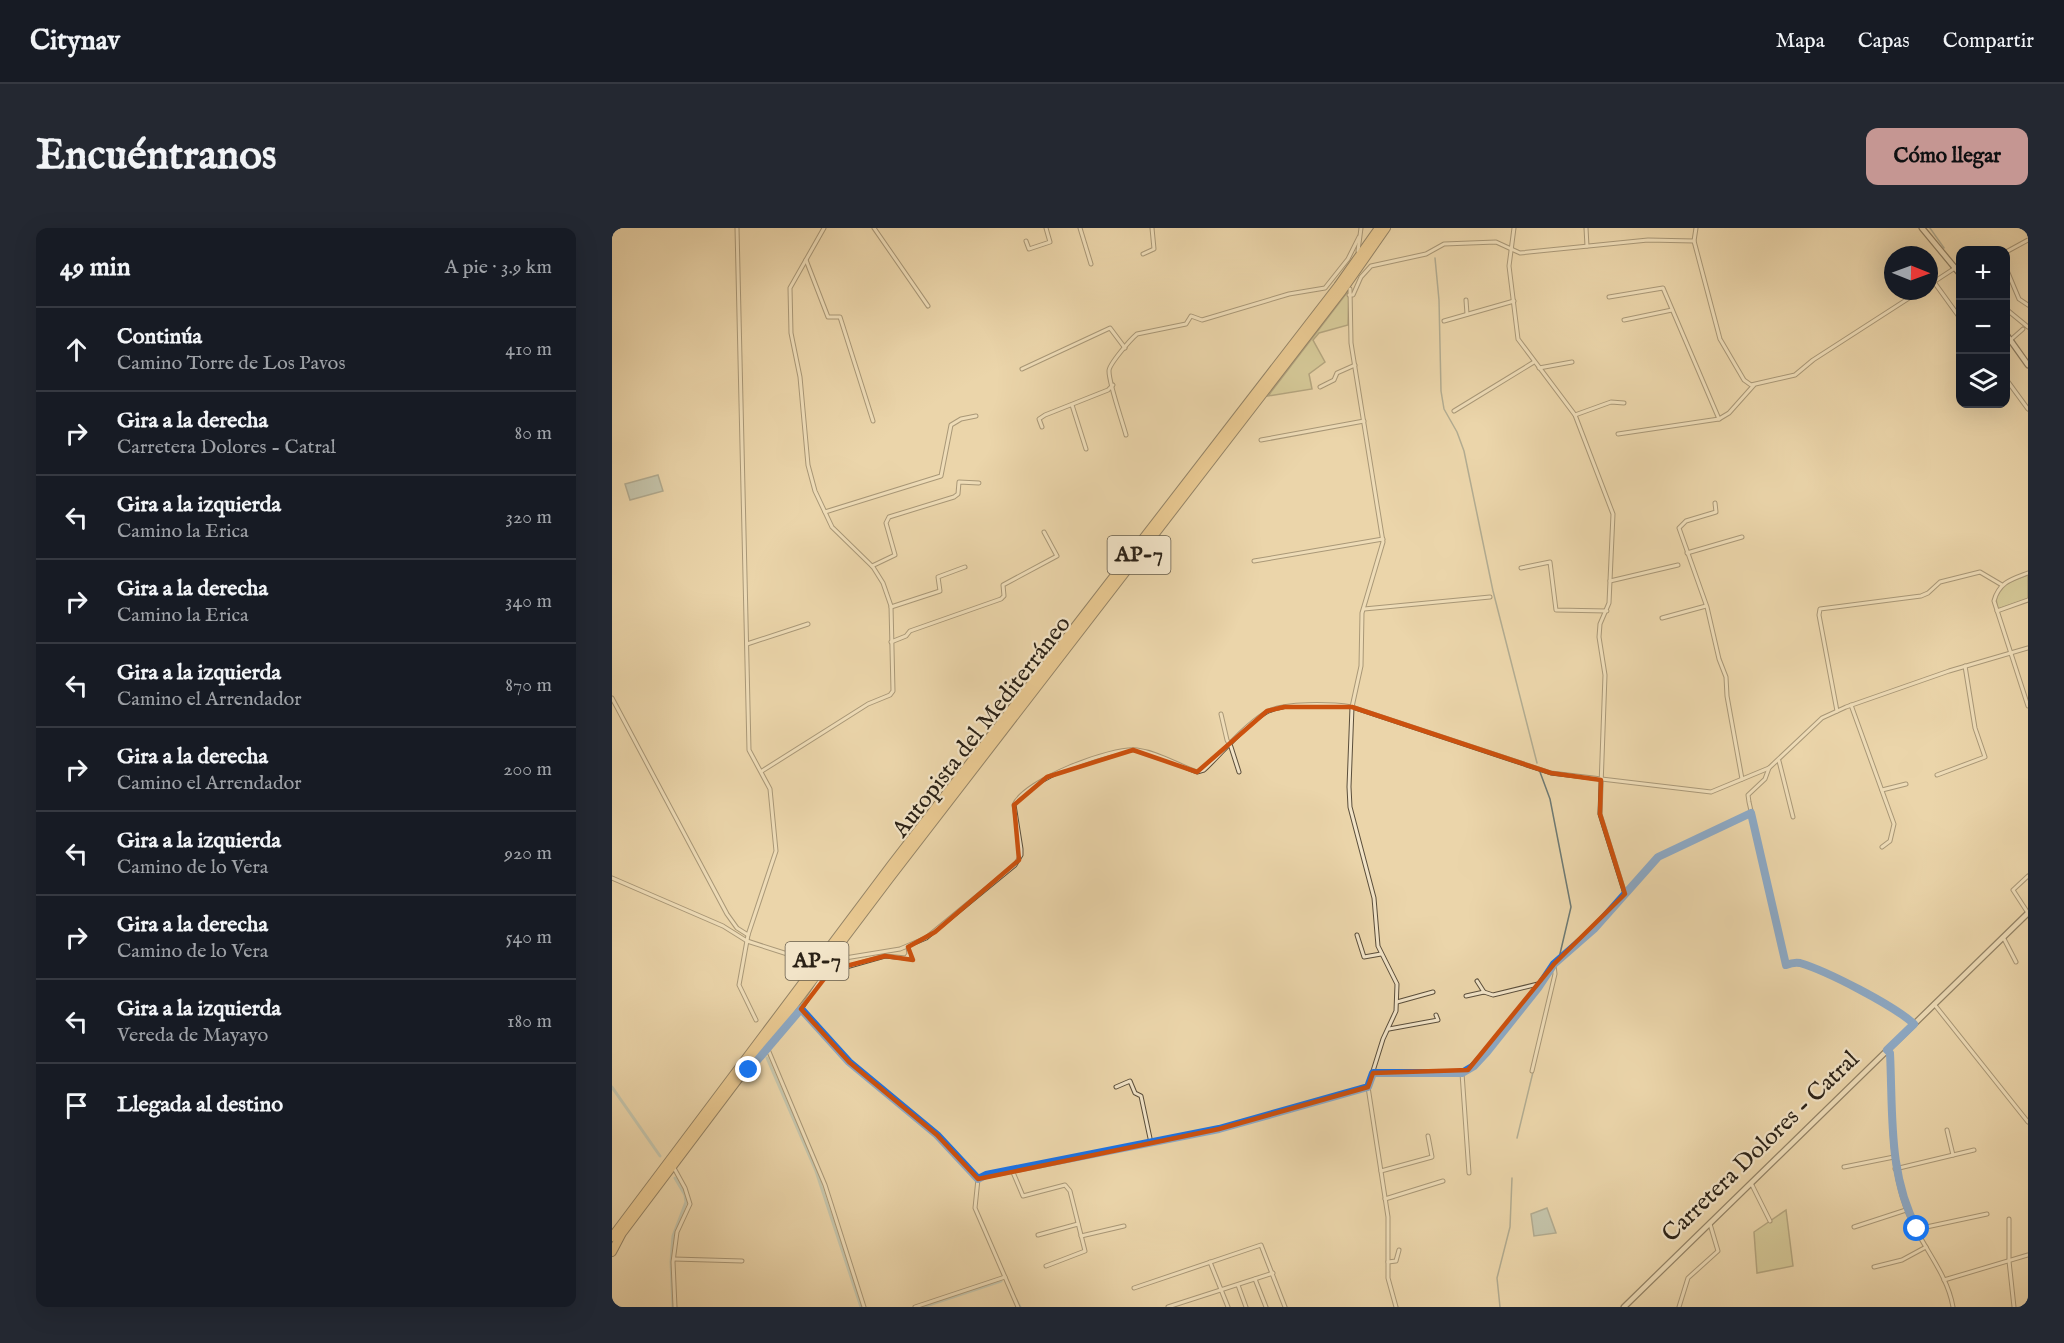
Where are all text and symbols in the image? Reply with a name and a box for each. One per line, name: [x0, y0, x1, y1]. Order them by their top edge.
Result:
text: Citynav: [30, 24, 120, 59]
text: Mapa: [1776, 28, 1825, 55]
text: Capas: [1858, 28, 1910, 55]
text: Compartir: [1943, 28, 2034, 55]
button: Cómo llegar: [1866, 128, 2028, 185]
text: Encuéntranos: [36, 130, 277, 183]
north arrow: [1884, 246, 1938, 300]
map controls: [1956, 246, 2010, 408]
button: +: [1956, 246, 2010, 300]
text: 49 min: [60, 251, 131, 284]
text: A pie · 3.9 km: [445, 255, 552, 280]
button: −: [1956, 300, 2010, 354]
text: Continúa: [117, 323, 202, 351]
icon: ahead: [60, 333, 93, 366]
text: 410 m: [505, 337, 552, 362]
text: Camino Torre de Los Pavos: [117, 351, 345, 376]
button: layers: [1956, 354, 2010, 408]
text: Gira a la derecha: [117, 407, 268, 435]
icon: right: [60, 417, 93, 450]
text: 80 m: [515, 421, 552, 446]
text: Carretera Dolores - Catral: [117, 435, 336, 460]
text: Gira a la izquierda: [117, 491, 281, 519]
icon: left: [60, 501, 93, 534]
text: 320 m: [506, 505, 552, 530]
text: Camino la Erica: [117, 519, 249, 544]
road number: AP-7: [1108, 536, 1170, 574]
text: Gira a la derecha: [117, 575, 268, 603]
icon: right: [60, 585, 93, 618]
text: 340 m: [505, 589, 552, 614]
text: Camino la Erica: [117, 603, 249, 628]
street label: Autopista del Mediterráneo: [885, 610, 1078, 845]
text: Gira a la izquierda: [117, 659, 281, 687]
icon: left: [60, 669, 93, 702]
text: 870 m: [505, 673, 552, 698]
text: Camino el Arrendador: [117, 687, 302, 712]
text: Gira a la derecha: [117, 743, 268, 771]
icon: right: [60, 753, 93, 786]
text: 200 m: [503, 757, 552, 782]
text: Camino el Arrendador: [117, 771, 302, 796]
text: Gira a la izquierda: [117, 827, 281, 855]
icon: left: [60, 837, 93, 870]
text: 920 m: [504, 841, 552, 866]
text: Camino de lo Vera: [117, 855, 268, 880]
text: Gira a la derecha: [117, 911, 268, 939]
icon: right: [60, 921, 93, 954]
text: 540 m: [505, 925, 552, 950]
text: Camino de lo Vera: [117, 939, 268, 964]
road number: AP-7: [786, 942, 848, 980]
text: Gira a la izquierda: [117, 995, 281, 1023]
icon: left: [60, 1005, 93, 1038]
text: 180 m: [507, 1009, 552, 1034]
text: Vereda de Mayayo: [117, 1023, 268, 1048]
street label: Carretera Dolores - Catral: [1656, 1044, 1867, 1249]
route end: [735, 1056, 761, 1082]
icon: arrive: [60, 1089, 93, 1122]
text: Llegada al destino: [117, 1091, 283, 1119]
route start: [1903, 1215, 1929, 1241]

